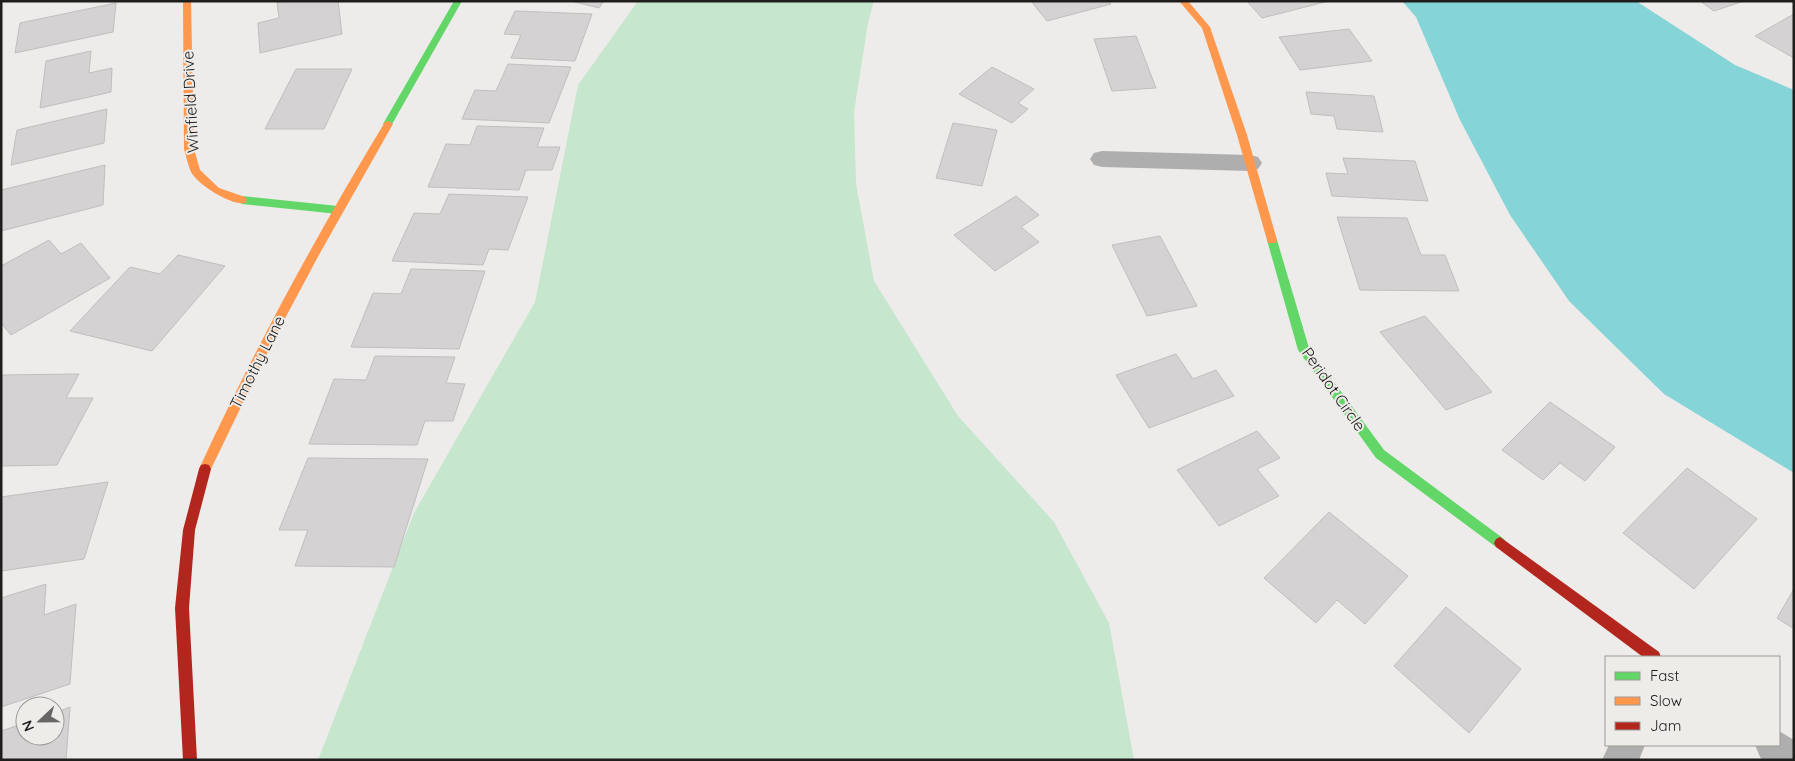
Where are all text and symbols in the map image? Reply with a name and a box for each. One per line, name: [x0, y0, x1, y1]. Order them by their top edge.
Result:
street label: Winfield Drive: [177, 50, 203, 154]
street label: Timothy Lane: [225, 312, 289, 412]
street label: Peridot Circle: [1298, 343, 1370, 435]
legend: [1605, 656, 1780, 746]
text: Fast: [1650, 666, 1679, 685]
text: Slow: [1650, 691, 1682, 710]
north arrow: [15, 696, 65, 746]
text: Jam: [1650, 716, 1681, 735]
text: N: [18, 718, 38, 734]

